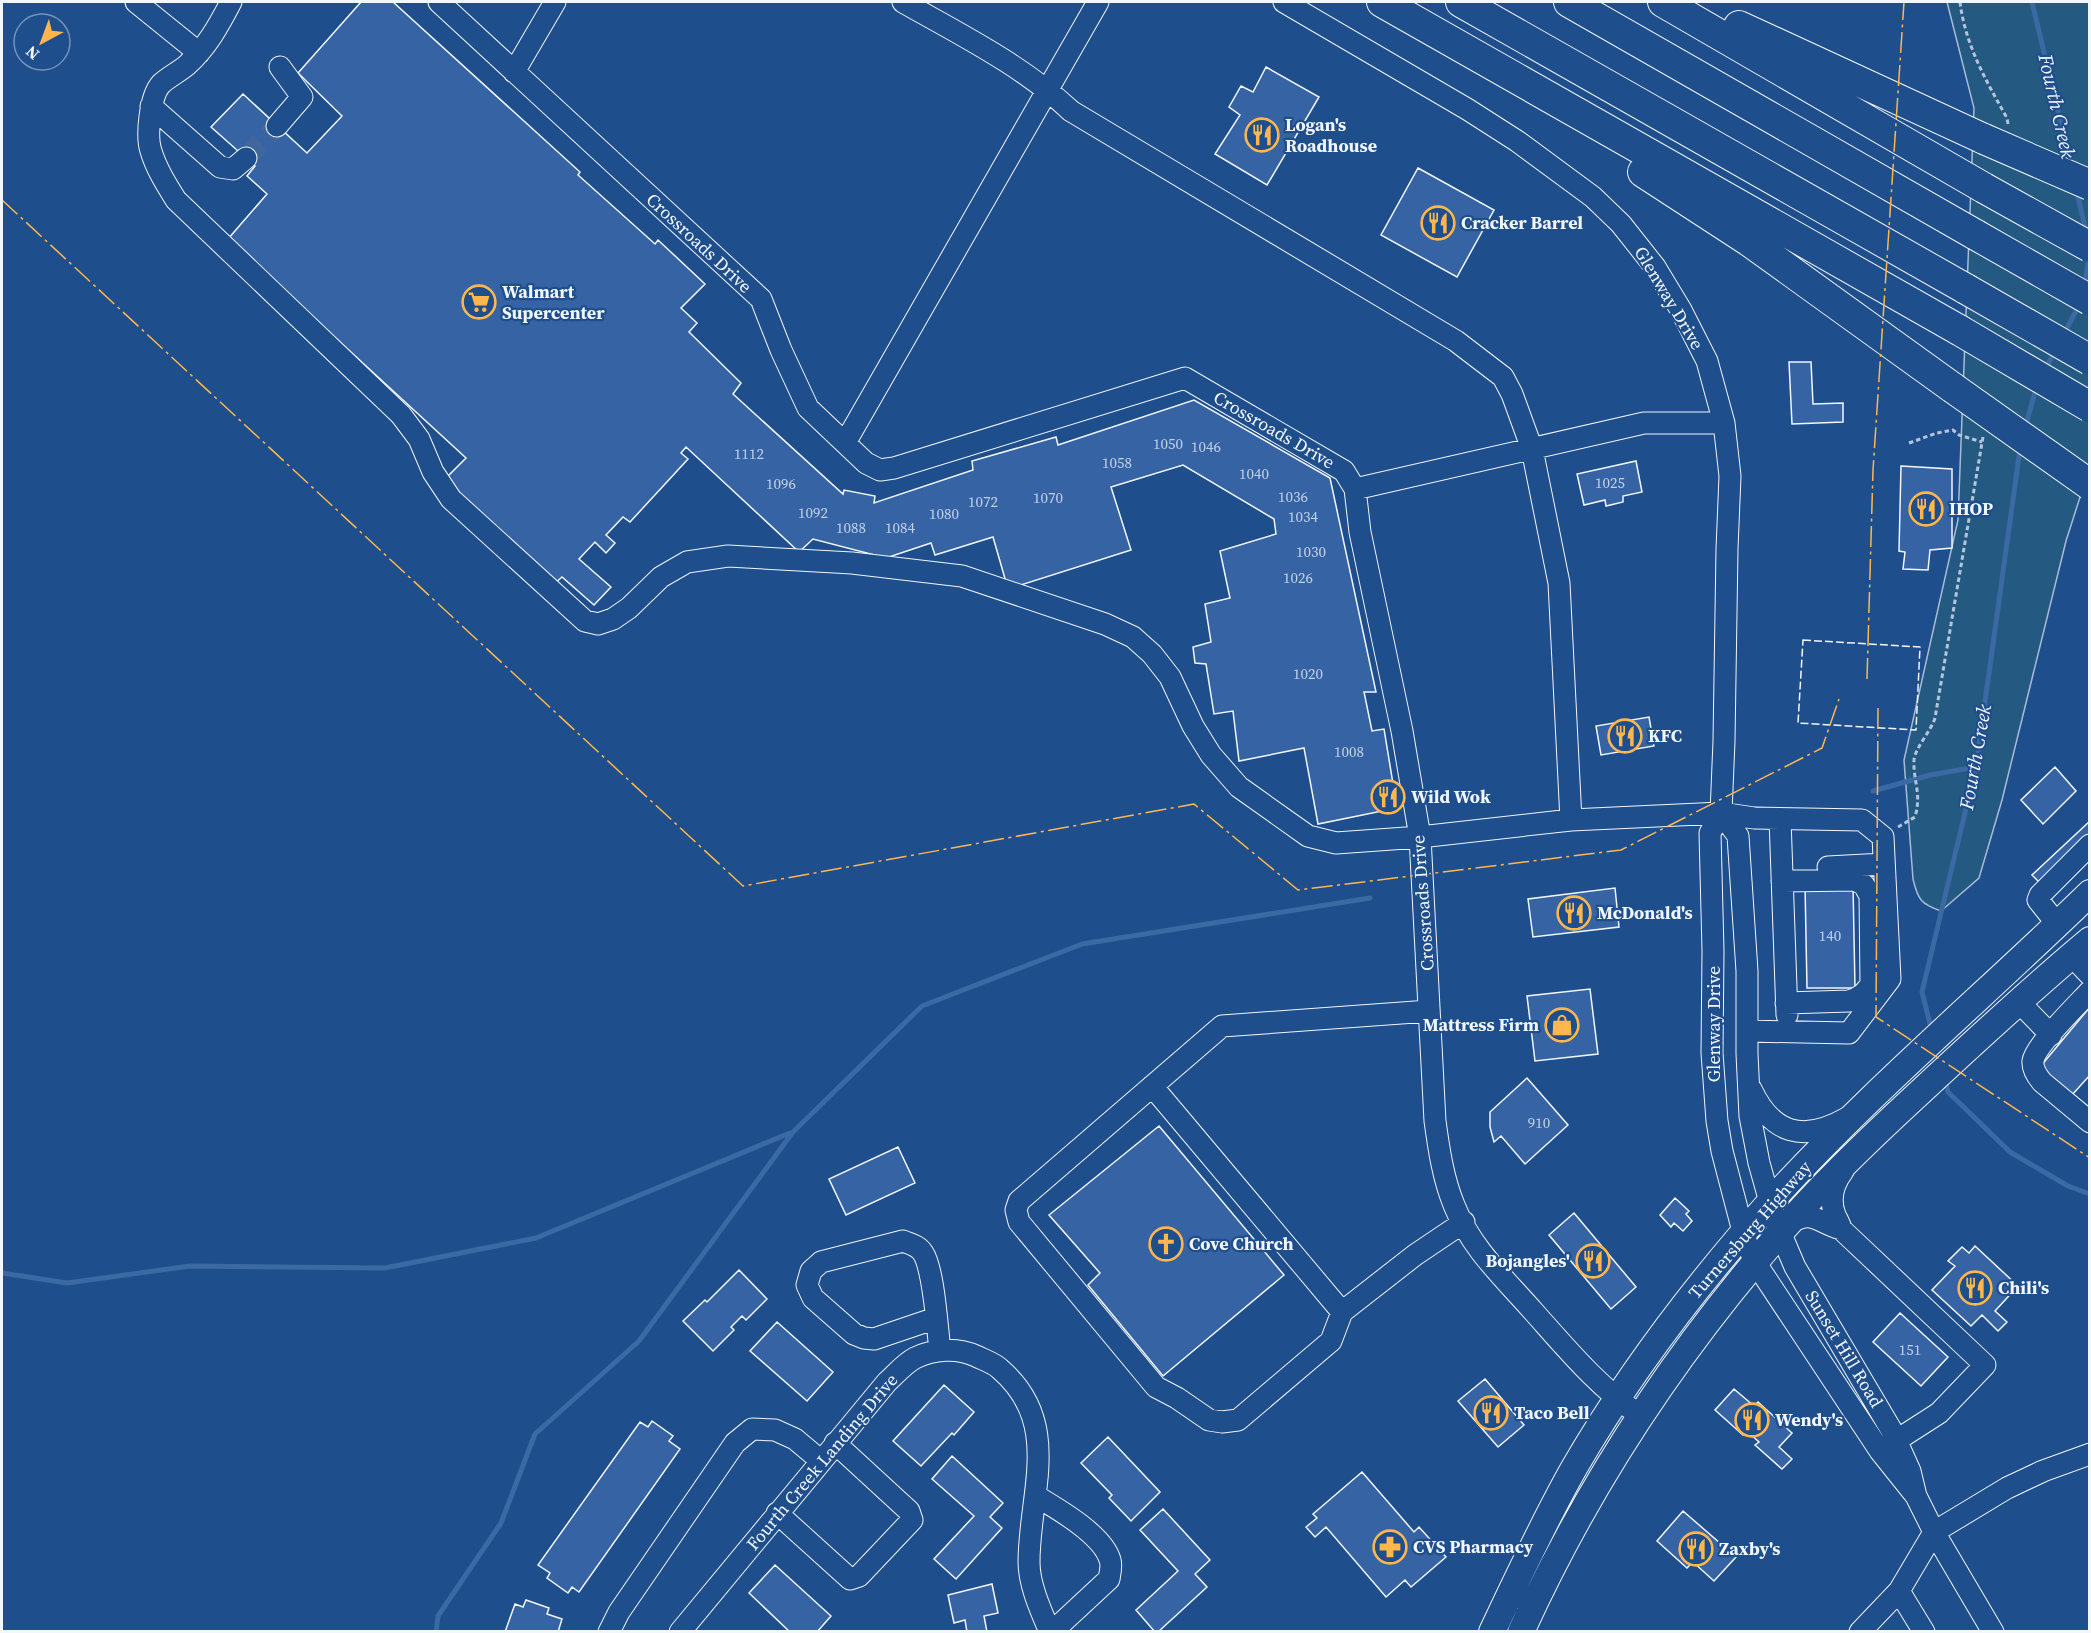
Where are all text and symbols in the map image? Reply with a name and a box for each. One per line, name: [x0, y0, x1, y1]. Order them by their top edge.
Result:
north arrow: [12, 12, 72, 72]
text: N: [20, 41, 44, 65]
water label: Fourth Creek: [2031, 50, 2083, 162]
place label: Logan's Roadhouse: [1285, 112, 1377, 158]
restaurant icon: Logan's Roadhouse: [1244, 117, 1280, 153]
street label: Crossroads Drive: [641, 187, 758, 298]
restaurant icon: Cracker Barrel: [1420, 205, 1456, 241]
place label: Cracker Barrel: [1461, 210, 1583, 235]
street label: Glenway Drive: [1629, 241, 1710, 354]
place label: Walmart Supercenter: [502, 279, 605, 325]
supermarket icon: Walmart Supercenter: [461, 284, 497, 320]
street label: Crossroads Drive: [1209, 385, 1340, 474]
house number: 1050: [1153, 433, 1183, 454]
house number: 1046: [1191, 436, 1221, 457]
house number: 1112: [734, 443, 764, 464]
house number: 1058: [1102, 452, 1132, 473]
house number: 1040: [1239, 463, 1269, 484]
house number: 1025: [1595, 472, 1625, 493]
house number: 1096: [766, 473, 796, 494]
house number: 1036: [1278, 486, 1308, 507]
house number: 1070: [1033, 487, 1063, 508]
house number: 1072: [968, 491, 998, 512]
restaurant icon: IHOP: [1908, 491, 1944, 527]
place label: IHOP: [1949, 496, 1993, 521]
house number: 1092: [798, 502, 828, 523]
house number: 1080: [929, 503, 959, 524]
house number: 1034: [1288, 506, 1318, 527]
house number: 1088: [836, 517, 866, 538]
house number: 1084: [885, 517, 915, 538]
house number: 1030: [1296, 541, 1326, 562]
house number: 1026: [1283, 567, 1313, 588]
house number: 1020: [1293, 663, 1323, 684]
water label: Fourth Creek: [1952, 702, 1998, 813]
restaurant icon: KFC: [1607, 718, 1643, 754]
place label: KFC: [1648, 723, 1682, 748]
house number: 1008: [1334, 741, 1364, 762]
restaurant icon: Wild Wok: [1370, 779, 1406, 815]
place label: Wild Wok: [1411, 784, 1491, 809]
street label: Crossroads Drive: [1405, 834, 1440, 972]
restaurant icon: McDonald's: [1556, 895, 1592, 931]
place label: McDonald's: [1597, 900, 1693, 925]
house number: 140: [1819, 925, 1841, 946]
street label: Glenway Drive: [1701, 966, 1726, 1082]
shop icon: Mattress Firm: [1544, 1007, 1580, 1043]
place label: Mattress Firm: [1423, 1012, 1539, 1037]
house number: 910: [1528, 1112, 1550, 1133]
street label: Turnersburg Highway: [1682, 1154, 1817, 1304]
church icon: Cove Church: [1148, 1226, 1184, 1262]
place label: Cove Church: [1189, 1231, 1294, 1256]
restaurant icon: Bojangles': [1575, 1243, 1611, 1279]
place label: Bojangles': [1485, 1248, 1570, 1273]
restaurant icon: Chili's: [1957, 1270, 1993, 1306]
place label: Chili's: [1998, 1275, 2049, 1300]
street label: Sunset Hill Road: [1800, 1285, 1889, 1412]
house number: 151: [1899, 1339, 1921, 1360]
street label: Fourth Creek Landing Drive: [740, 1368, 903, 1555]
restaurant icon: Taco Bell: [1473, 1395, 1509, 1431]
place label: Taco Bell: [1514, 1400, 1590, 1425]
restaurant icon: Wendy's: [1734, 1402, 1770, 1438]
place label: Wendy's: [1775, 1407, 1843, 1432]
pharmacy icon: CVS Pharmacy: [1372, 1529, 1408, 1565]
restaurant icon: Zaxby's: [1678, 1531, 1714, 1567]
place label: CVS Pharmacy: [1413, 1534, 1534, 1559]
place label: Zaxby's: [1719, 1536, 1781, 1561]

